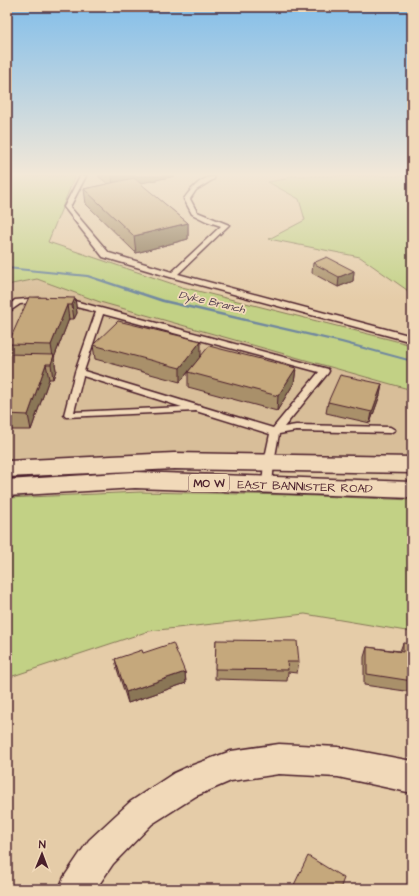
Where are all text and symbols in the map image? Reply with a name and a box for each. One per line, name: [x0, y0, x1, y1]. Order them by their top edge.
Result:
water label: Dyke Branch: [177, 287, 247, 318]
road number: MO W: [189, 474, 229, 492]
street label: EAST BANNISTER ROAD: [237, 476, 373, 498]
north arrow: [22, 834, 62, 874]
text: N: [39, 837, 46, 852]

